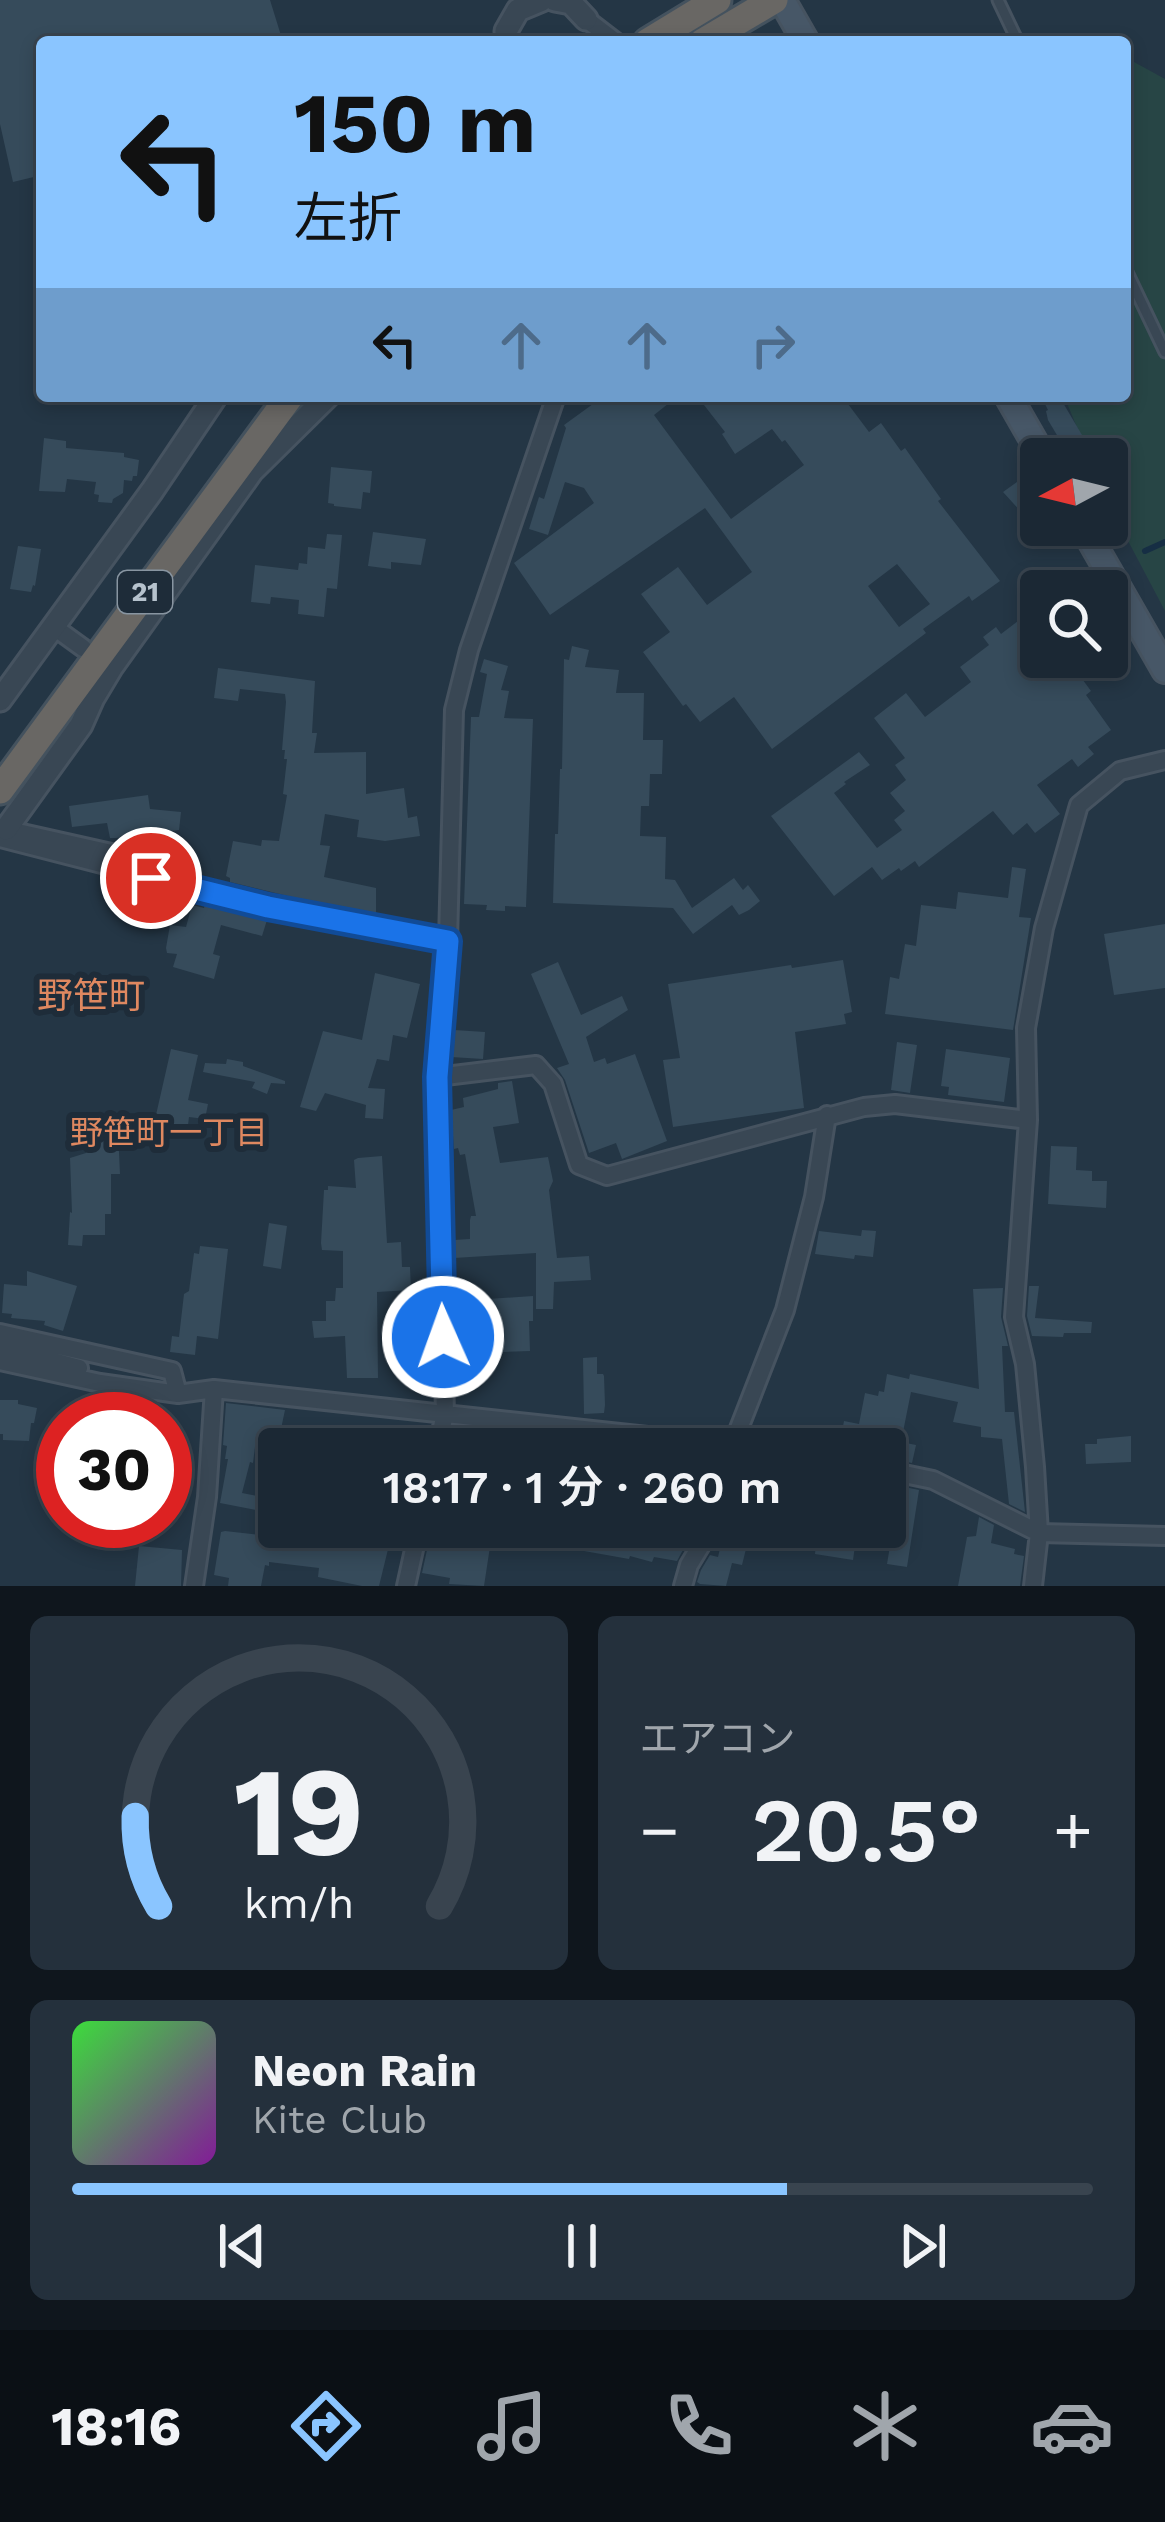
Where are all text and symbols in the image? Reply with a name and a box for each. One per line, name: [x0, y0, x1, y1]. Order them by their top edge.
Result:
text: 150 m: [294, 74, 536, 172]
icon: left: [96, 84, 252, 240]
text: 左折: [294, 187, 402, 250]
icon: left: [362, 312, 428, 378]
icon: ahead: [488, 312, 554, 378]
icon: ahead: [614, 312, 680, 378]
icon: right: [740, 312, 806, 378]
north arrow: [1020, 438, 1128, 546]
map controls: [1020, 438, 1128, 678]
button: search: [1020, 570, 1128, 678]
road number: 21: [118, 571, 172, 613]
pin: [100, 827, 202, 929]
icon: arrive: [118, 845, 184, 911]
district label: 野笹町: [37, 975, 145, 1017]
district label: 野笹町一丁目: [70, 1113, 268, 1152]
position arrow: [380, 1274, 506, 1400]
speed limit sign: 30: [36, 1392, 192, 1548]
text: 18:17 · 1 分 · 260 m: [383, 1461, 781, 1514]
text: エアコン: [640, 1716, 796, 1761]
text: 19: [233, 1739, 364, 1885]
text: 20.5°: [751, 1777, 981, 1883]
text: −: [640, 1792, 679, 1869]
text: +: [1053, 1792, 1093, 1869]
text: km/h: [243, 1878, 354, 1928]
text: Neon Rain: [252, 2044, 477, 2097]
text: Kite Club: [252, 2097, 427, 2142]
icon: previous: [209, 2213, 275, 2279]
icon: pause: [549, 2213, 615, 2279]
icon: next: [890, 2213, 956, 2279]
icon: directions: [284, 2384, 368, 2468]
icon: music: [470, 2384, 554, 2468]
icon: phone: [657, 2384, 741, 2468]
icon: climate: [843, 2384, 927, 2468]
icon: car: [1030, 2384, 1114, 2468]
text: 18:16: [51, 2395, 181, 2458]

